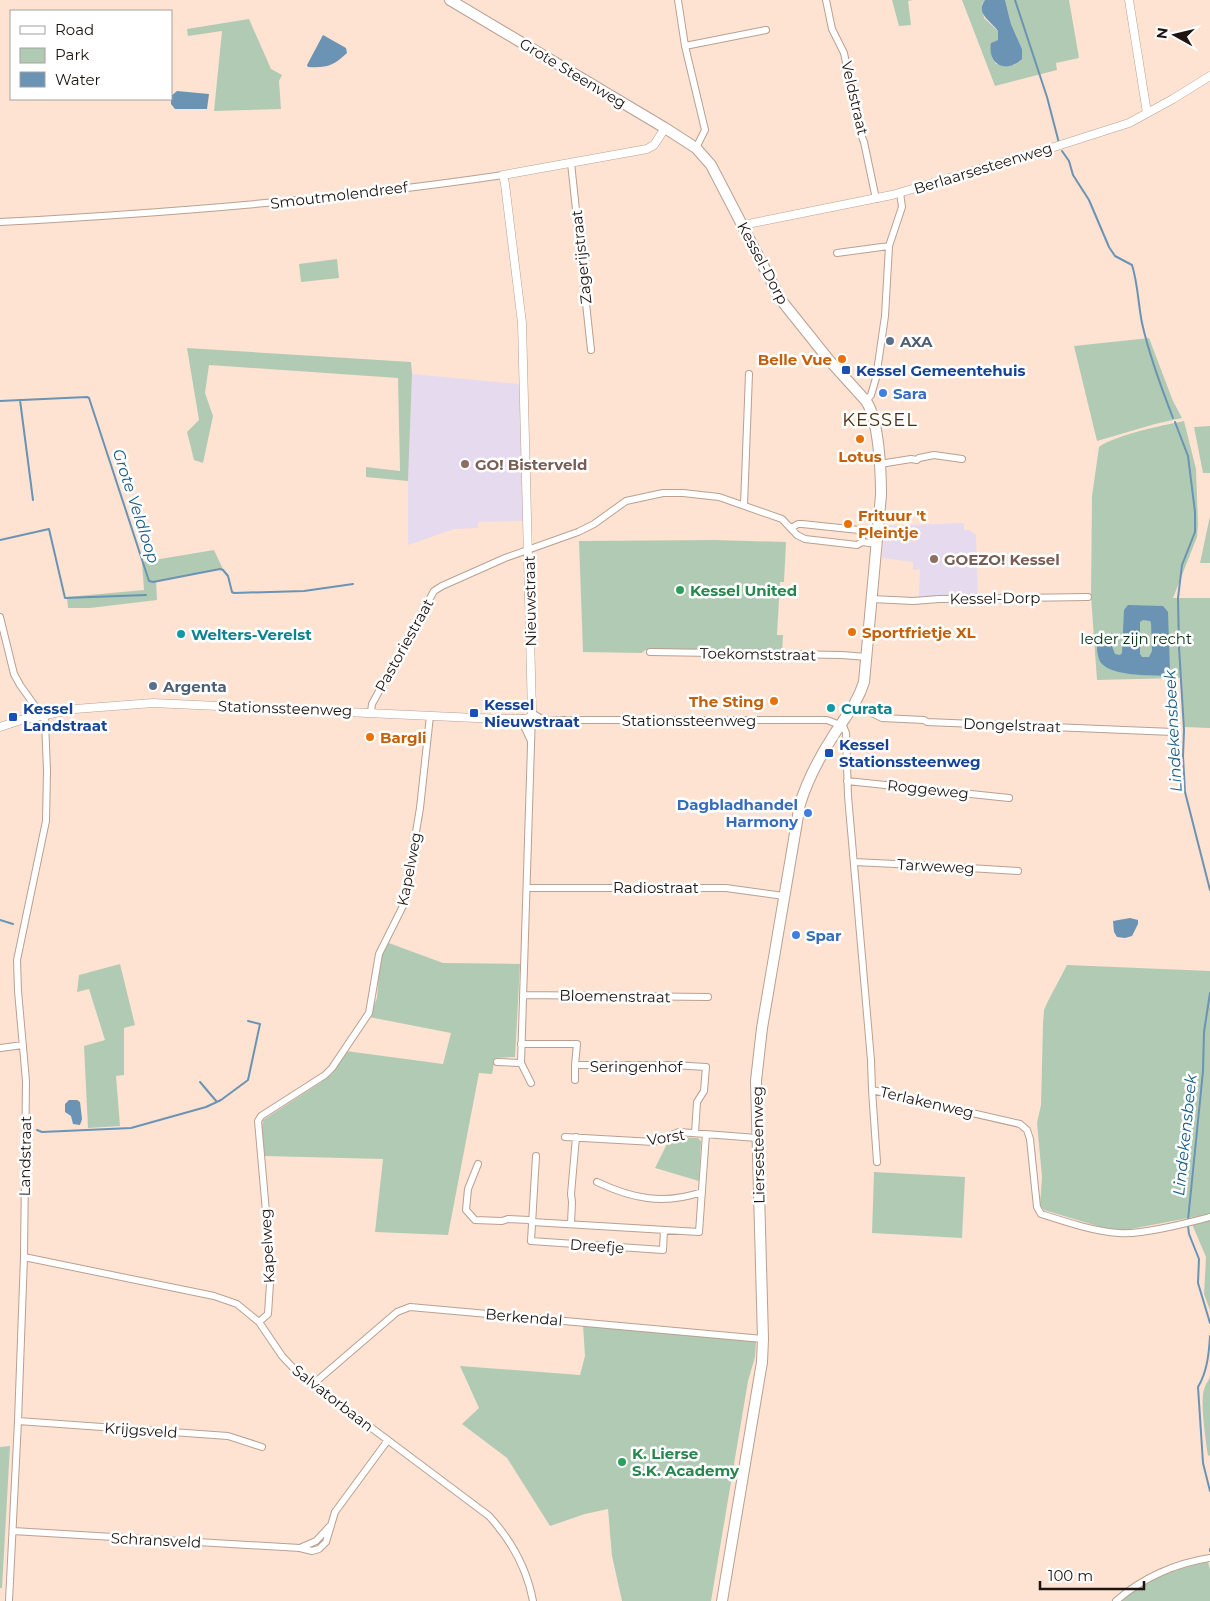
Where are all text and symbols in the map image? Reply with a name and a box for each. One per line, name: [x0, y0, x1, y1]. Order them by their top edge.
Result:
legend: [10, 10, 172, 100]
north arrow: [1150, 10, 1200, 60]
text: Road: [55, 20, 94, 39]
text: N: [1152, 26, 1172, 40]
street label: Grote Steenweg: [516, 34, 630, 112]
text: Park: [55, 45, 89, 64]
street label: Veldstraat: [837, 59, 873, 137]
text: Water: [55, 70, 101, 89]
street label: Berlaarsesteenweg: [911, 138, 1055, 198]
street label: Smoutmolendreef: [269, 177, 410, 213]
street label: Zagerijstraat: [567, 209, 595, 305]
street label: Kessel-Dorp: [733, 218, 793, 308]
place label: AXA: [899, 332, 933, 351]
marker: AXA: [884, 335, 896, 347]
place label: Belle Vue: [758, 350, 832, 369]
marker: Belle Vue: [836, 353, 848, 365]
place label: Kessel Gemeentehuis: [856, 361, 1025, 380]
marker: Kessel Gemeentehuis: [840, 364, 852, 376]
place label: Sara: [893, 384, 927, 403]
marker: Sara: [877, 387, 889, 399]
district label: KESSEL: [842, 409, 918, 431]
marker: Lotus: [854, 433, 866, 445]
water label: Grote Veldloop: [109, 446, 163, 566]
place label: Lotus: [838, 447, 882, 466]
place label: GO! Bisterveld: [475, 455, 587, 474]
marker: GO! Bisterveld: [459, 458, 471, 470]
place label: Frituur 't Pleintje: [858, 506, 927, 542]
marker: Frituur 't Pleintje: [842, 518, 854, 530]
place label: GOEZO! Kessel: [944, 550, 1060, 569]
marker: GOEZO! Kessel: [928, 553, 940, 565]
street label: Nieuwstraat: [520, 555, 540, 647]
place label: Kessel United: [690, 581, 797, 600]
marker: Kessel United: [674, 584, 686, 596]
street label: Kessel-Dorp: [949, 588, 1041, 608]
street label: Pastoriestraat: [371, 595, 437, 695]
place label: Sportfrietje XL: [862, 623, 975, 642]
place label: Welters-Verelst: [191, 625, 312, 644]
marker: Sportfrietje XL: [846, 626, 858, 638]
marker: Welters-Verelst: [175, 628, 187, 640]
park label: Ieder zijn recht: [1080, 629, 1192, 648]
street label: Toekomststraat: [700, 643, 816, 665]
water label: Lindekensbeek: [1160, 668, 1186, 793]
place label: Argenta: [162, 677, 227, 696]
marker: Argenta: [147, 680, 159, 692]
place label: The Sting: [689, 692, 764, 711]
place label: Kessel Nieuwstraat: [484, 695, 580, 731]
marker: The Sting: [768, 695, 780, 707]
street label: Stationssteenweg: [218, 696, 352, 720]
place label: Kessel Landstraat: [23, 699, 108, 735]
place label: Curata: [841, 699, 893, 718]
marker: Curata: [825, 702, 837, 714]
marker: Kessel Nieuwstraat: [468, 707, 480, 719]
marker: Kessel Landstraat: [7, 711, 19, 723]
street label: Stationssteenweg: [622, 711, 756, 730]
street label: Dongelstraat: [963, 714, 1061, 736]
place label: Bargli: [380, 728, 427, 747]
marker: Bargli: [364, 731, 376, 743]
place label: Kessel Stationssteenweg: [839, 735, 980, 771]
marker: Kessel Stationssteenweg: [823, 747, 835, 759]
street label: Roggeweg: [886, 775, 970, 803]
place label: Dagbladhandel Harmony: [677, 795, 799, 831]
marker: Dagbladhandel Harmony: [802, 807, 814, 819]
street label: Kapelweg: [393, 830, 425, 908]
street label: Tarweweg: [897, 854, 975, 878]
street label: Radiostraat: [613, 878, 699, 897]
place label: Spar: [806, 926, 842, 945]
marker: Spar: [790, 929, 802, 941]
street label: Bloemenstraat: [559, 986, 671, 1006]
street label: Seringenhof: [590, 1057, 683, 1076]
water label: Lindekensbeek: [1169, 1072, 1201, 1197]
street label: Terlakenweg: [878, 1082, 976, 1122]
street label: Liersesteenweg: [747, 1086, 769, 1204]
street label: Landstraat: [15, 1116, 35, 1196]
street label: Vorst: [646, 1125, 686, 1149]
street label: Kapelweg: [256, 1208, 278, 1284]
street label: Dreefje: [569, 1235, 625, 1257]
street label: Berkendal: [485, 1304, 563, 1330]
street label: Salvatorbaan: [289, 1360, 377, 1436]
street label: Krijgsveld: [104, 1418, 178, 1442]
place label: K. Lierse S.K. Academy: [632, 1444, 740, 1480]
marker: K. Lierse S.K. Academy: [616, 1456, 628, 1468]
street label: Schransveld: [110, 1528, 202, 1552]
scale bar: [1040, 1558, 1144, 1590]
text: 100 m: [1048, 1566, 1093, 1585]

